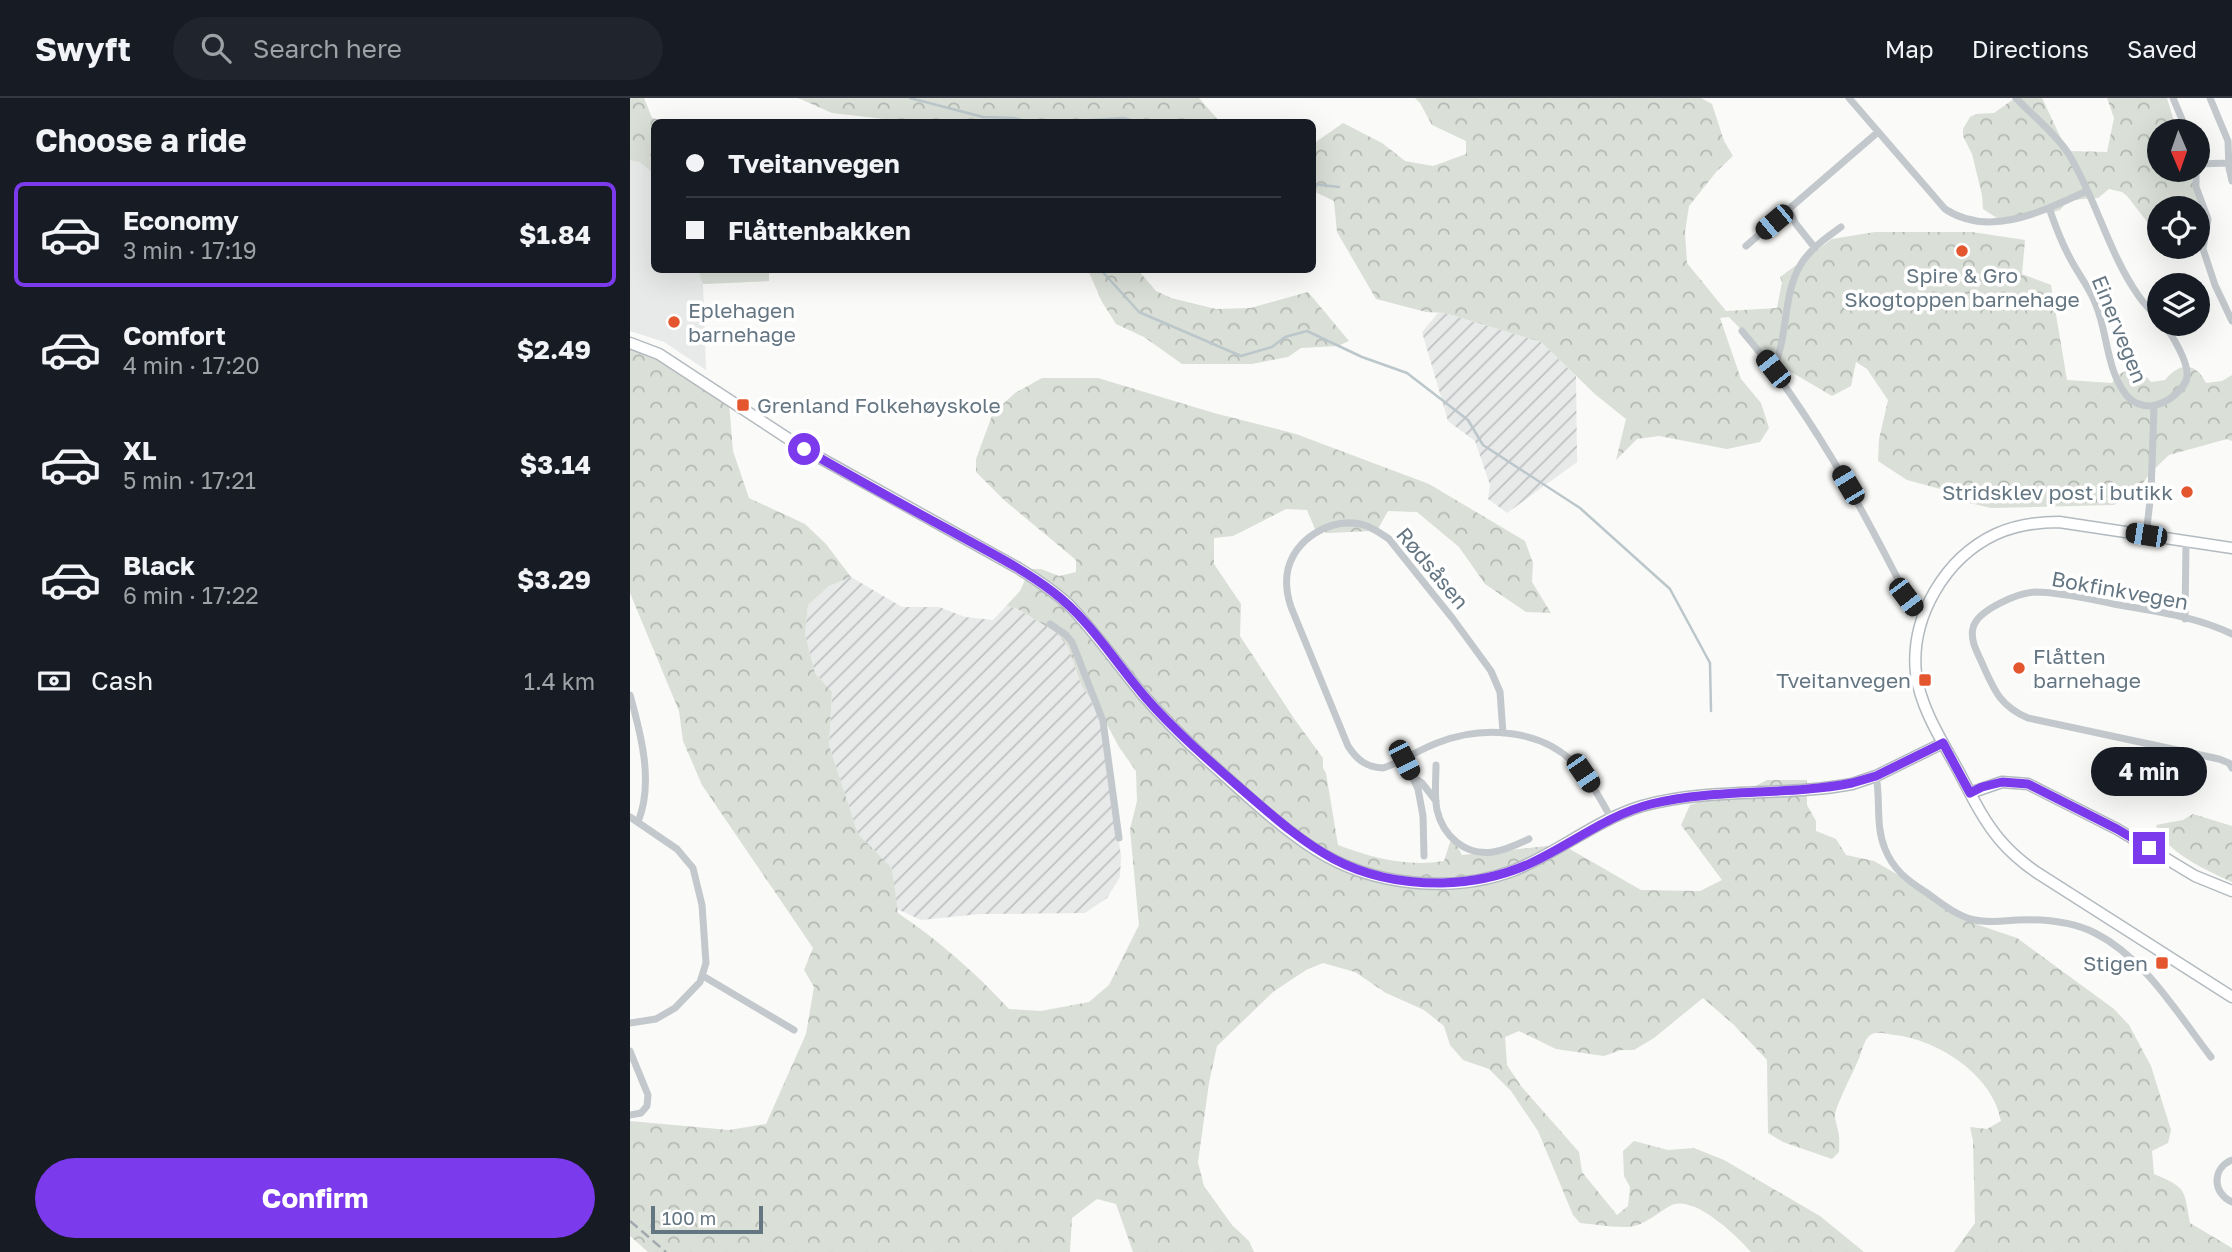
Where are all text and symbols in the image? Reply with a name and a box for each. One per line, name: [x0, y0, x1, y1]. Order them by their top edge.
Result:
search box: [173, 17, 663, 80]
text: Swyft: [35, 29, 131, 68]
icon: search: [197, 29, 235, 67]
text: Search here: [253, 33, 402, 64]
text: Map: [1885, 34, 1934, 63]
text: Directions: [1972, 34, 2089, 63]
text: Saved: [2127, 34, 2197, 63]
north arrow: [2147, 119, 2210, 182]
map controls: [2147, 119, 2210, 336]
text: Choose a ride: [35, 121, 247, 159]
text: Tveitanvegen: [728, 148, 900, 179]
button: locate: [2147, 196, 2210, 259]
car: [1752, 200, 1797, 244]
icon: car: [39, 203, 102, 266]
text: Economy: [123, 205, 239, 236]
text: Flåttenbakken: [728, 215, 911, 246]
text: $1.84: [519, 219, 591, 250]
text: 3 min · 17:19: [123, 236, 257, 264]
marker: Spire & Gro Skogtoppen barnehage: [1954, 243, 1970, 259]
place label: Spire & Gro Skogtoppen barnehage: [1844, 262, 2080, 312]
street label: Einervegen: [2087, 271, 2153, 387]
button: layers: [2147, 273, 2210, 336]
place label: Eplehagen barnehage: [688, 297, 796, 347]
marker: Eplehagen barnehage: [666, 314, 682, 330]
icon: car: [39, 318, 102, 381]
text: Comfort: [123, 320, 226, 351]
text: $2.49: [517, 334, 591, 365]
car: [1752, 346, 1795, 392]
text: 4 min · 17:20: [123, 351, 260, 379]
place label: Grenland Folkehøyskole: [757, 392, 1001, 418]
marker: Grenland Folkehøyskole: [735, 397, 751, 413]
icon: car: [39, 433, 102, 496]
route start: [788, 433, 820, 465]
text: XL: [123, 435, 157, 466]
text: $3.14: [520, 449, 591, 480]
car: [1829, 462, 1868, 508]
text: 5 min · 17:21: [123, 466, 256, 494]
place label: Stridsklev post i butikk: [1942, 479, 2173, 505]
marker: Stridsklev post i butikk: [2179, 484, 2195, 500]
car: [2124, 521, 2169, 549]
street label: Rødsåsen: [1391, 522, 1475, 614]
icon: car: [39, 548, 102, 611]
text: Black: [123, 550, 195, 581]
text: $3.29: [517, 564, 591, 595]
street label: Bokfinkvegen: [2050, 565, 2190, 615]
car: [1885, 574, 1928, 620]
text: 6 min · 17:22: [123, 581, 259, 609]
place label: Flåtten barnehage: [2033, 643, 2141, 693]
marker: Flåtten barnehage: [2011, 660, 2027, 676]
icon: cash: [35, 662, 73, 700]
text: Cash: [91, 665, 153, 696]
text: 1.4 km: [524, 667, 595, 695]
place label: Tveitanvegen: [1776, 667, 1911, 693]
marker: Tveitanvegen: [1917, 672, 1933, 688]
car: [1386, 737, 1423, 783]
callout: 4 min: [2091, 746, 2207, 796]
car: [1563, 750, 1604, 796]
text: 4 min: [2119, 757, 2179, 785]
route end: [2133, 832, 2165, 864]
place label: Stigen: [2083, 950, 2148, 976]
marker: Stigen: [2154, 955, 2170, 971]
button: Confirm: [35, 1158, 595, 1238]
scale bar: [651, 1203, 763, 1235]
text: 100 m: [662, 1206, 716, 1229]

